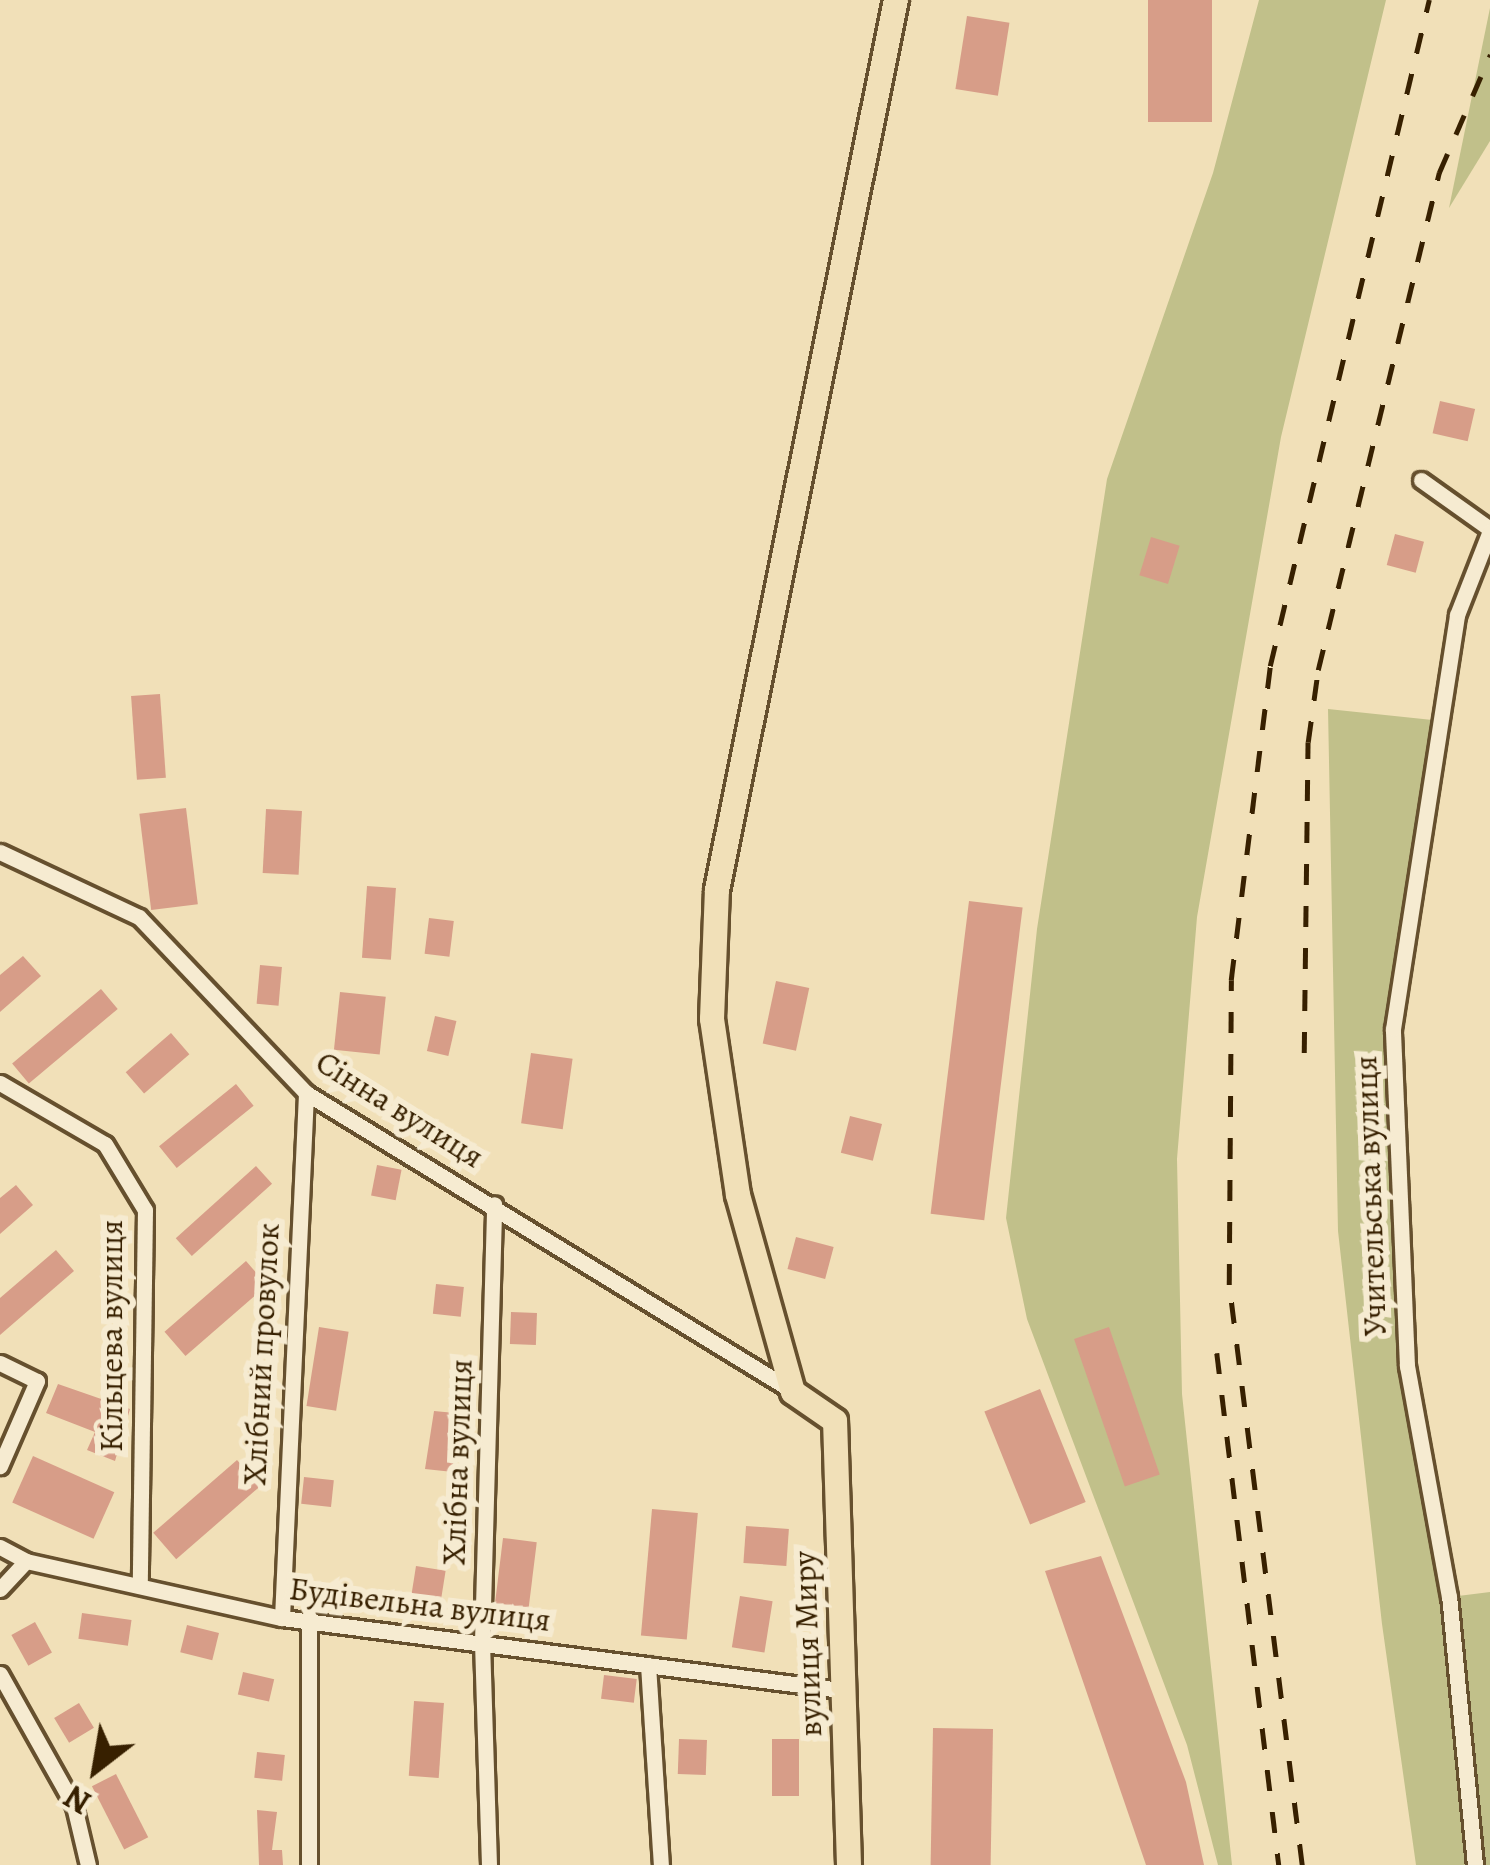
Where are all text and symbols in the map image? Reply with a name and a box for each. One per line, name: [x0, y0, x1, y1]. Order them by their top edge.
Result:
street label: Сінна вулиця: [309, 1042, 491, 1176]
street label: Учительська вулиця: [1345, 1055, 1395, 1337]
street label: Кільцева вулиця: [91, 1220, 131, 1452]
street label: Хлібний провулок: [234, 1222, 288, 1486]
street label: Хлібна вулиця: [434, 1358, 480, 1566]
street label: вулиця Миру: [784, 1550, 830, 1738]
street label: Будівельна вулиця: [287, 1568, 553, 1640]
north arrow: [36, 1709, 156, 1829]
text: N: [55, 1775, 99, 1826]

